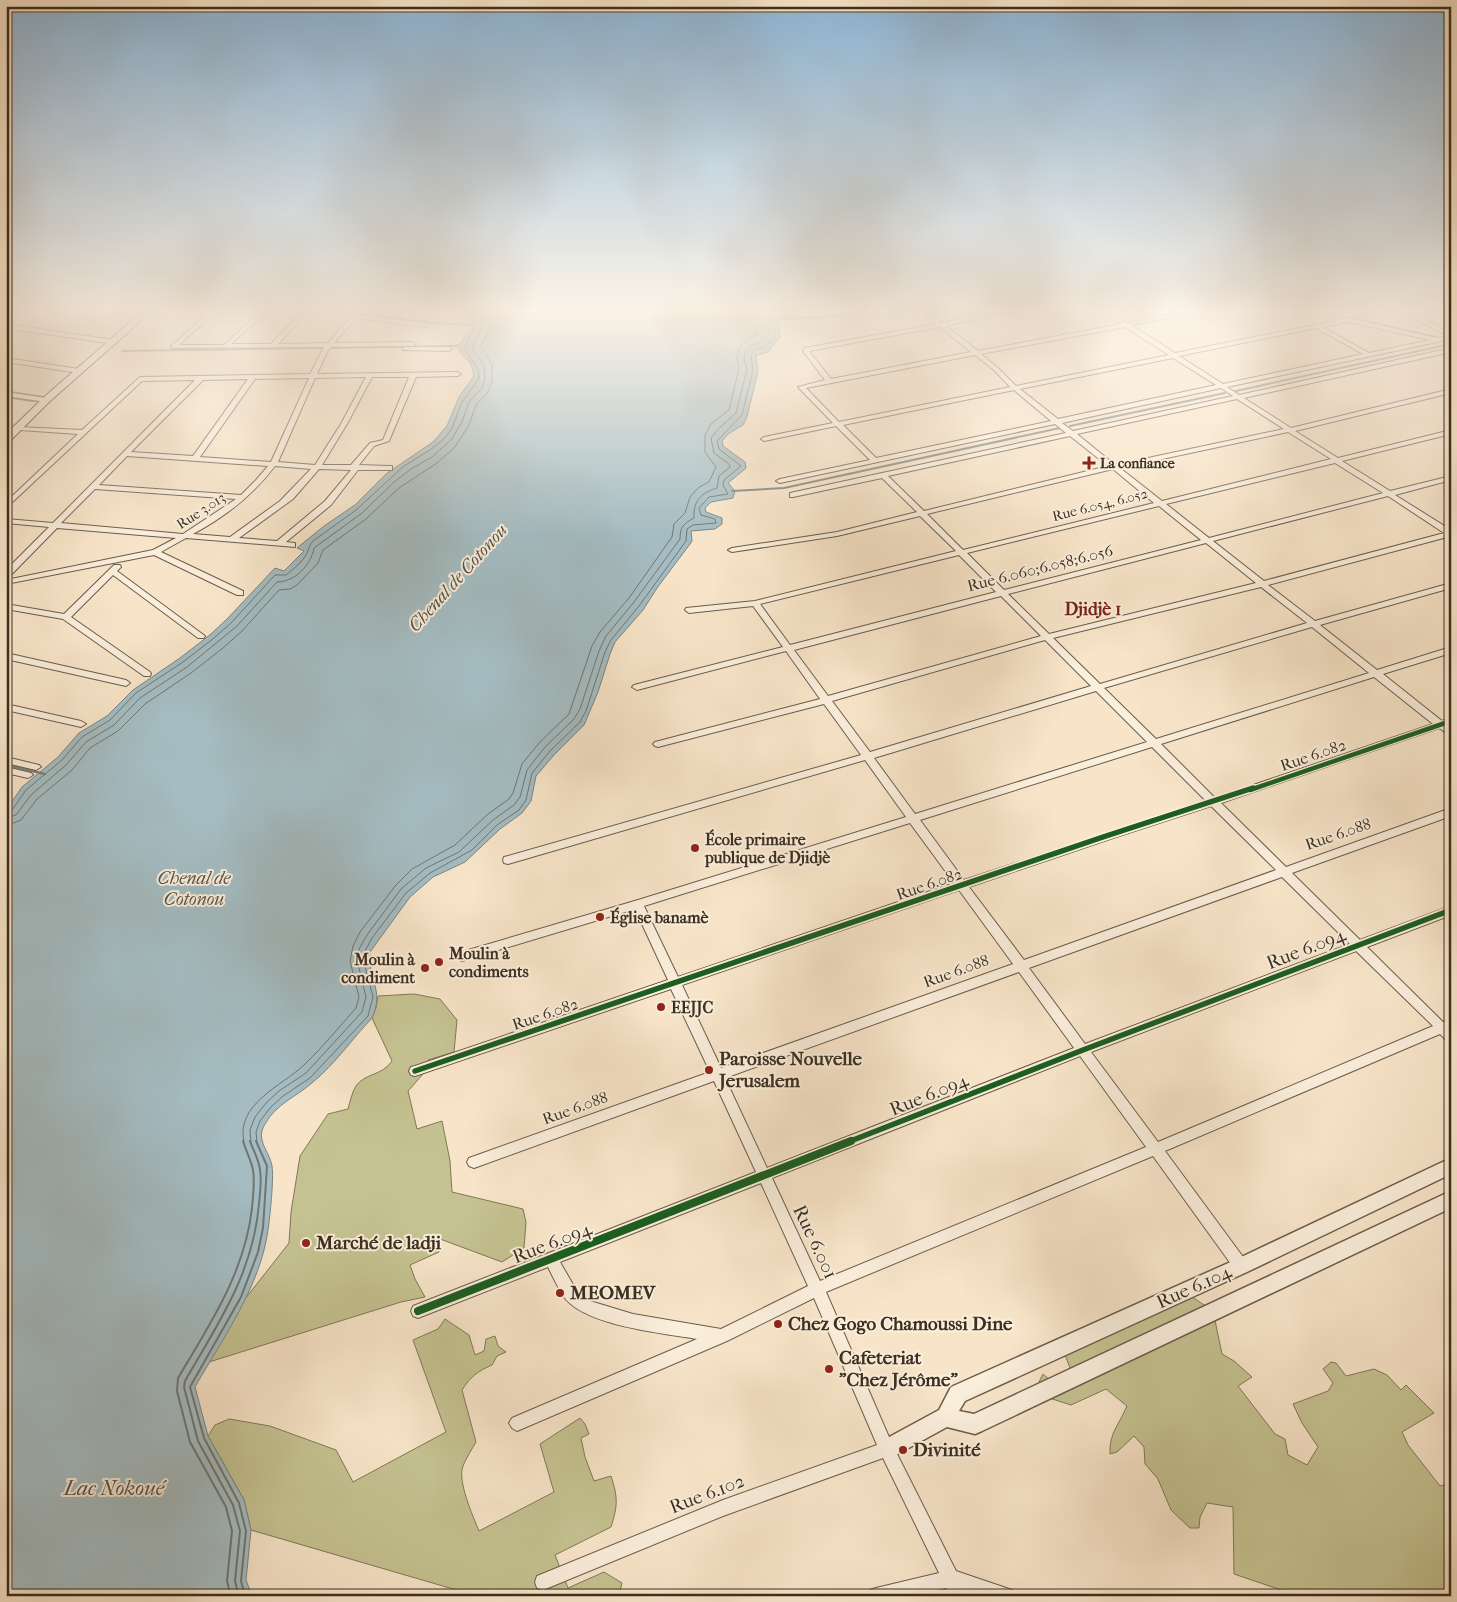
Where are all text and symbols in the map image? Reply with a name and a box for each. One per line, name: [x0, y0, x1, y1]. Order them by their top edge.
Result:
place label: La confiance: [1100, 455, 1175, 472]
marker: La confiance: [1082, 456, 1096, 470]
street label: Rue 6.054, 6.052: [1051, 485, 1149, 525]
street label: Rue 3.013: [173, 489, 229, 533]
water label: Chenal de Cotonou: [404, 520, 512, 636]
street label: Rue 6.060;6.058;6.056: [965, 541, 1115, 595]
district label: Djidjè 1: [1064, 599, 1122, 620]
street label: Rue 6.082: [1278, 735, 1348, 775]
street label: Rue 6.088: [1303, 814, 1373, 854]
place label: École primaire publique de Djidjè: [704, 829, 830, 868]
marker: École primaire publique de Djidjè: [689, 842, 701, 854]
street label: Rue 6.082: [894, 864, 964, 904]
water label: Chenal de Cotonou: [157, 868, 231, 910]
place label: Église banamè: [610, 907, 708, 928]
marker: Église banamè: [594, 911, 606, 923]
street label: Rue 6.094: [1263, 924, 1349, 974]
place label: Moulin à condiments: [448, 944, 529, 981]
place label: Moulin à condiment: [341, 950, 416, 987]
street label: Rue 6.088: [921, 950, 991, 992]
marker: Moulin à condiments: [433, 956, 445, 968]
marker: Moulin à condiment: [419, 962, 431, 974]
street label: Rue 6.082: [510, 994, 580, 1034]
place label: EEJJC: [671, 998, 713, 1018]
marker: EEJJC: [655, 1001, 667, 1013]
place label: Paroisse Nouvelle Jerusalem: [717, 1048, 863, 1092]
marker: Paroisse Nouvelle Jerusalem: [703, 1064, 715, 1076]
street label: Rue 6.094: [886, 1069, 972, 1121]
street label: Rue 6.088: [540, 1087, 610, 1129]
street label: Rue 6.001: [788, 1201, 842, 1283]
street label: Rue 6.094: [509, 1218, 595, 1268]
place label: Marché de ladji: [315, 1232, 442, 1254]
marker: Marché de ladji: [300, 1237, 312, 1249]
street label: Rue 6.104: [1153, 1260, 1236, 1313]
place label: MEOMEV: [569, 1282, 657, 1304]
marker: MEOMEV: [554, 1287, 566, 1299]
place label: Chez Gogo Chamoussi Dine: [788, 1313, 1013, 1335]
marker: Chez Gogo Chamoussi Dine: [772, 1318, 784, 1330]
place label: Cafeteriat "Chez Jérôme": [839, 1347, 958, 1391]
marker: Cafeteriat "Chez Jérôme": [823, 1363, 835, 1375]
place label: Divinité: [913, 1439, 981, 1461]
marker: Divinité: [897, 1444, 909, 1456]
street label: Rue 6.102: [666, 1470, 748, 1518]
water label: Lac Nokoué: [62, 1476, 167, 1500]

